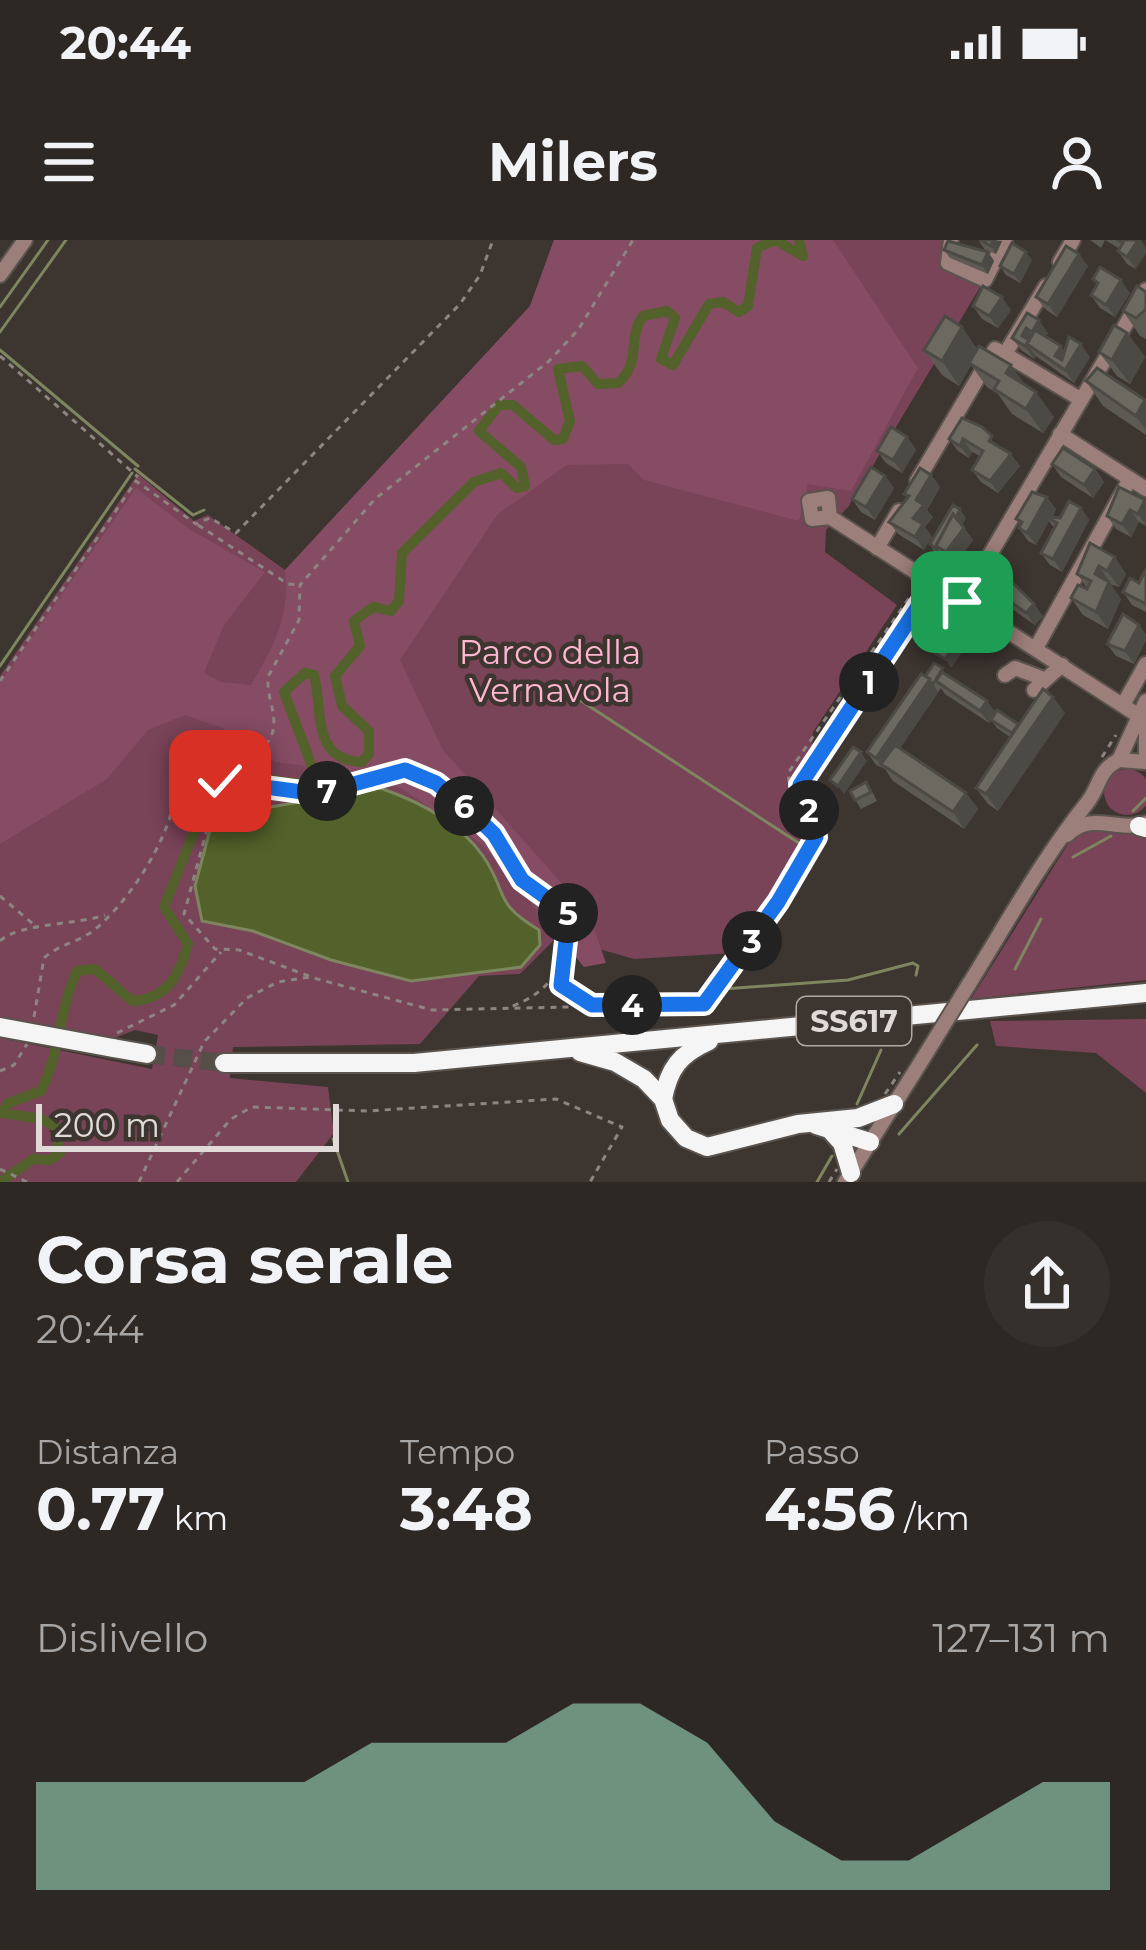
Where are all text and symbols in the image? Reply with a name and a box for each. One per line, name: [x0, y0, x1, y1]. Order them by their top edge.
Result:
text: 20:44: [60, 15, 191, 70]
icon: menu: [36, 129, 102, 195]
text: Milers: [488, 129, 658, 195]
icon: person: [1044, 129, 1110, 195]
pin: [911, 551, 1013, 653]
icon: arrive: [929, 569, 995, 635]
park label: Parco della Vernavola: [459, 632, 641, 710]
pin: 1: [839, 652, 899, 712]
text: 1: [863, 662, 875, 702]
pin: [169, 730, 271, 832]
icon: check: [187, 748, 253, 814]
pin: 7: [297, 761, 357, 821]
text: 7: [317, 771, 337, 811]
pin: 6: [434, 776, 494, 836]
pin: 2: [779, 780, 839, 840]
text: 6: [453, 786, 475, 826]
text: 2: [799, 790, 819, 830]
pin: 5: [538, 883, 598, 943]
text: 5: [558, 893, 578, 933]
pin: 3: [722, 911, 782, 971]
text: 3: [742, 921, 762, 961]
pin: 4: [602, 975, 662, 1035]
text: 4: [621, 985, 643, 1025]
road number: SS617: [797, 997, 911, 1045]
scale bar: [36, 1098, 339, 1151]
text: 200 m: [54, 1105, 160, 1145]
text: Corsa serale: [36, 1219, 453, 1300]
button: share: [984, 1221, 1110, 1347]
text: 20:44: [36, 1305, 144, 1353]
text: Distanza: [36, 1432, 179, 1472]
text: Tempo: [400, 1432, 515, 1472]
text: Passo: [764, 1432, 860, 1472]
text: 0.77: [36, 1472, 165, 1545]
text: 3:48: [400, 1472, 533, 1545]
text: 4:56: [764, 1472, 895, 1545]
text: km: [165, 1498, 228, 1538]
text: /km: [895, 1498, 970, 1538]
text: Dislivello: [36, 1614, 208, 1662]
text: 127–131 m: [932, 1614, 1110, 1662]

